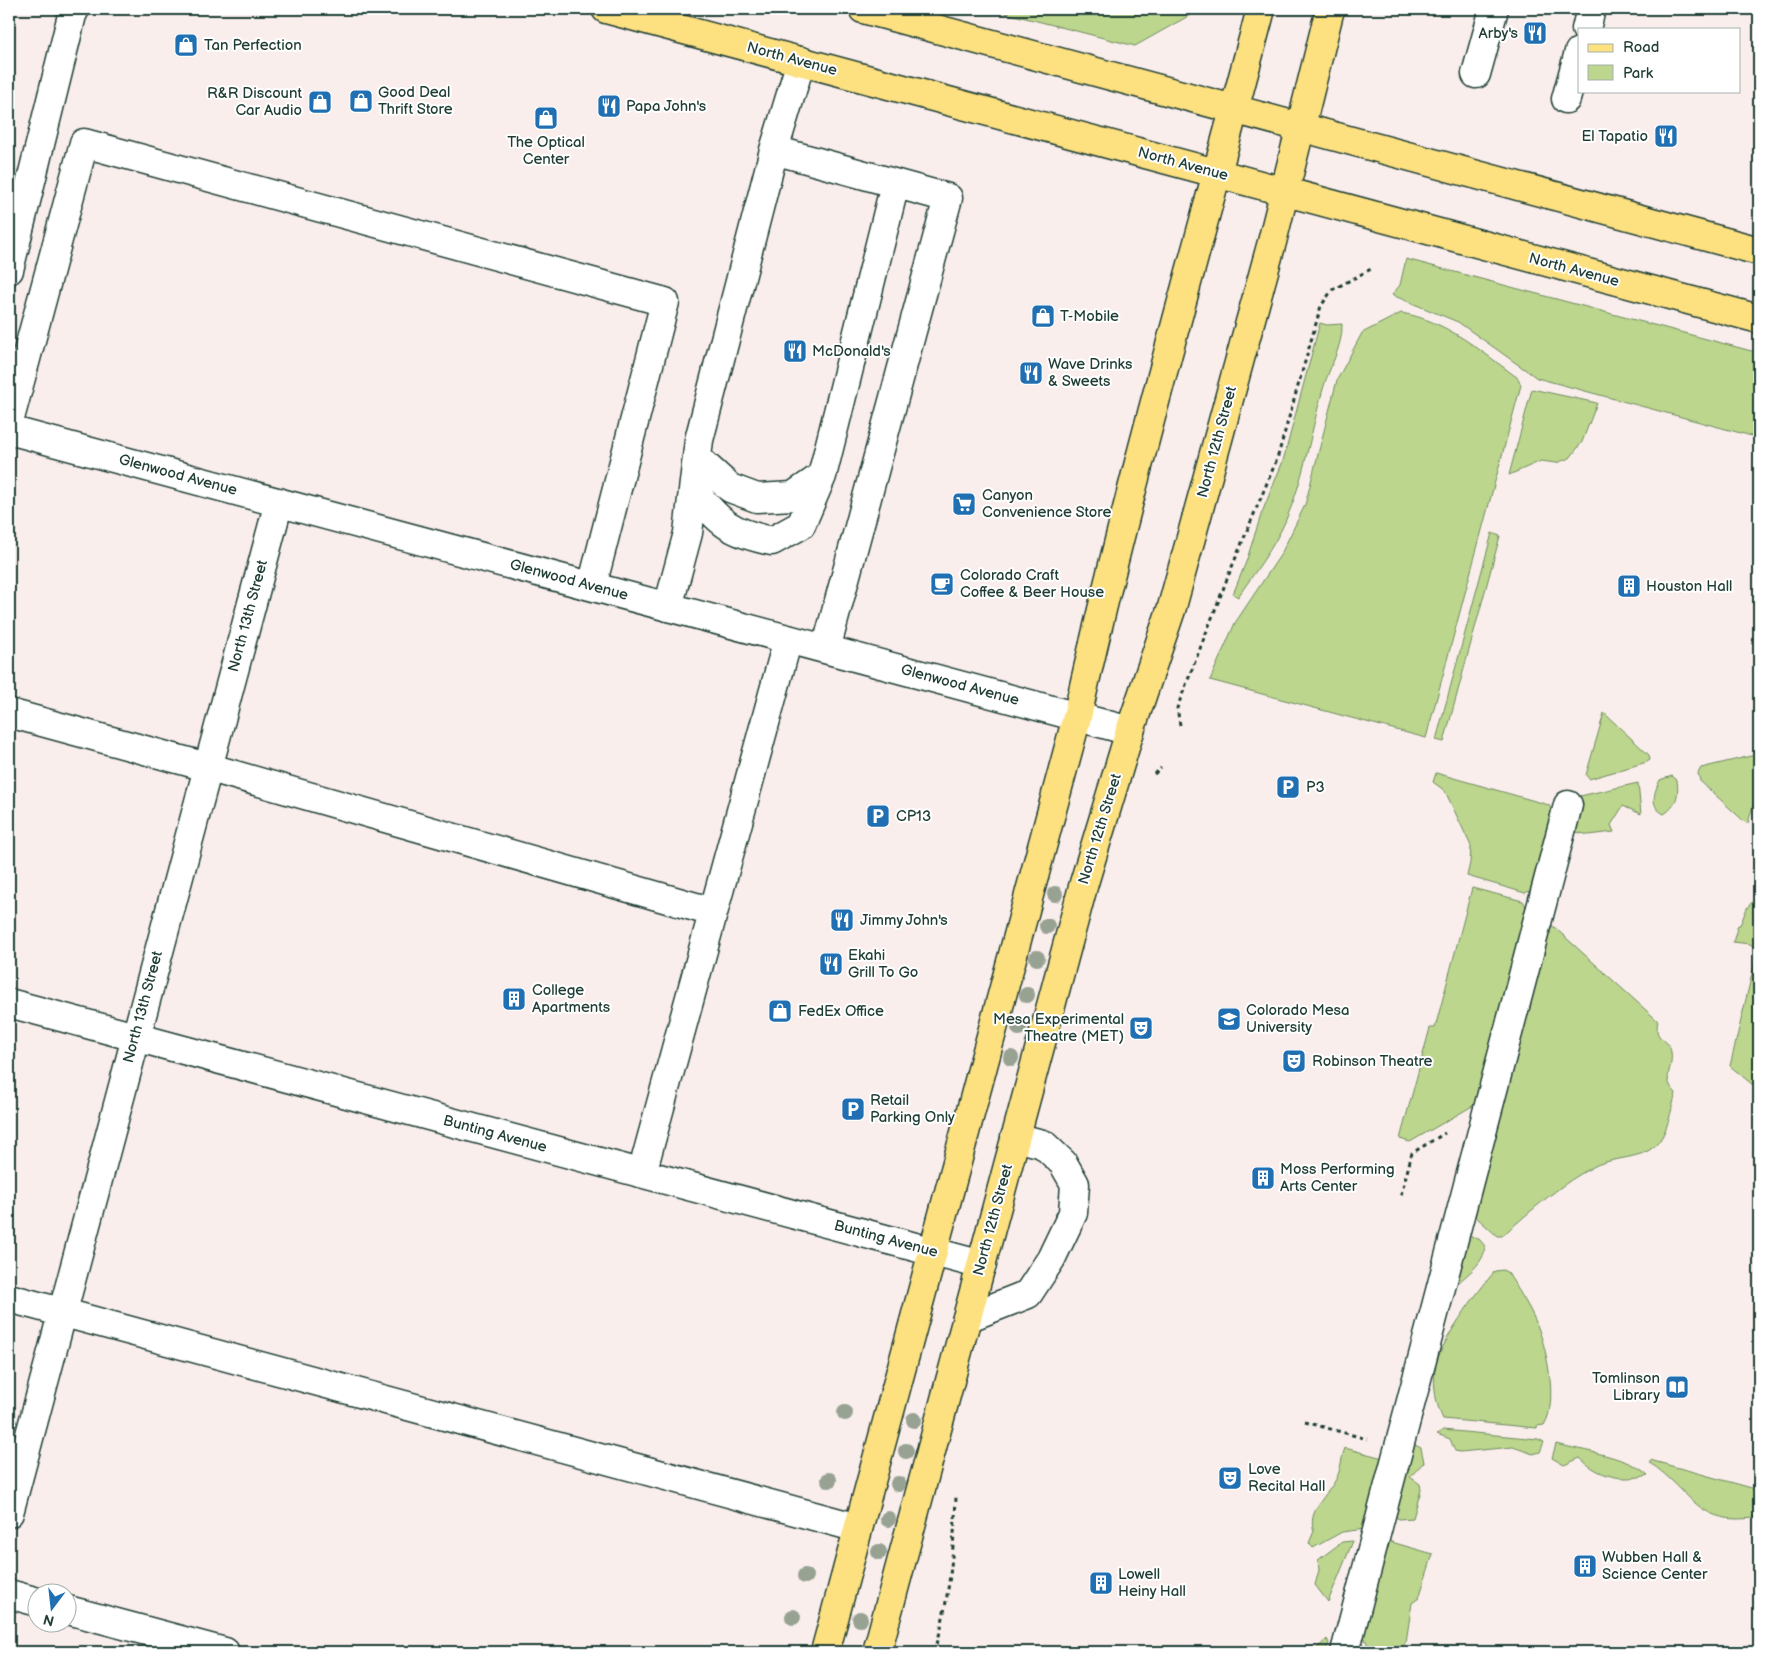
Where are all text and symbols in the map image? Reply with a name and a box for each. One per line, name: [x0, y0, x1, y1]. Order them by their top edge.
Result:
restaurant icon: Arby's: [1522, 20, 1548, 46]
place label: Arby's: [1479, 24, 1519, 43]
legend: [1578, 28, 1740, 92]
shop icon: Tan Perfection: [173, 32, 199, 58]
place label: Tan Perfection: [204, 36, 302, 55]
street label: North Avenue: [745, 38, 839, 80]
text: Road: [1623, 38, 1659, 57]
text: Park: [1623, 64, 1654, 83]
place label: Good Deal Thrift Store: [378, 83, 453, 119]
place label: R&R Discount Car Audio: [207, 84, 302, 120]
shop icon: Good Deal Thrift Store: [348, 88, 374, 114]
shop icon: R&R Discount Car Audio: [307, 89, 333, 115]
restaurant icon: Papa John's: [596, 93, 622, 119]
place label: Papa John's: [626, 97, 707, 116]
shop icon: The Optical Center: [533, 105, 559, 131]
restaurant icon: El Tapatio: [1653, 123, 1679, 149]
place label: El Tapatio: [1581, 127, 1648, 146]
place label: The Optical Center: [507, 133, 585, 169]
street label: North Avenue: [1136, 143, 1230, 185]
street label: North Avenue: [1527, 249, 1621, 291]
shop icon: T-Mobile: [1030, 303, 1056, 329]
place label: T-Mobile: [1060, 307, 1119, 326]
restaurant icon: McDonald's: [782, 338, 808, 364]
place label: McDonald's: [812, 342, 891, 361]
place label: Wave Drinks & Sweets: [1048, 355, 1133, 391]
restaurant icon: Wave Drinks & Sweets: [1018, 360, 1044, 386]
street label: North 12th Street: [1193, 384, 1241, 500]
street label: Glenwood Avenue: [117, 450, 239, 500]
place label: Canyon Convenience Store: [982, 486, 1111, 522]
supermarket icon: Canyon Convenience Store: [951, 491, 977, 517]
street label: Glenwood Avenue: [508, 555, 630, 605]
street label: North 13th Street: [224, 558, 272, 674]
place label: Colorado Craft Coffee & Beer House: [960, 566, 1104, 602]
cafe icon: Colorado Craft Coffee & Beer House: [929, 571, 955, 597]
building icon: Houston Hall: [1616, 573, 1642, 599]
place label: Houston Hall: [1646, 577, 1732, 596]
street label: Glenwood Avenue: [899, 660, 1021, 710]
street label: North 12th Street: [1074, 771, 1126, 887]
parking icon: P3: [1275, 774, 1301, 800]
place label: P3: [1306, 778, 1325, 797]
parking icon: CP13: [865, 803, 891, 829]
place label: CP13: [896, 807, 931, 826]
restaurant icon: Jimmy John's: [829, 907, 855, 933]
place label: Jimmy John's: [860, 911, 948, 930]
place label: Ekahi Grill To Go: [848, 946, 918, 982]
street label: North 13th Street: [119, 949, 167, 1065]
restaurant icon: Ekahi Grill To Go: [818, 951, 844, 977]
place label: College Apartments: [532, 981, 611, 1017]
building icon: College Apartments: [501, 986, 527, 1012]
shop icon: FedEx Office: [767, 998, 793, 1024]
place label: Colorado Mesa University: [1246, 1001, 1349, 1037]
place label: FedEx Office: [798, 1002, 884, 1021]
school or university icon: Colorado Mesa University: [1216, 1006, 1242, 1032]
place label: Mesa Experimental Theatre (MET): [993, 1010, 1124, 1046]
theatre icon: Mesa Experimental Theatre (MET): [1128, 1015, 1154, 1041]
theatre icon: Robinson Theatre: [1281, 1048, 1307, 1074]
place label: Robinson Theatre: [1312, 1052, 1433, 1071]
place label: Retail Parking Only: [870, 1091, 955, 1127]
parking icon: Retail Parking Only: [840, 1096, 866, 1122]
street label: Bunting Avenue: [441, 1111, 549, 1157]
place label: Moss Performing Arts Center: [1280, 1160, 1395, 1196]
street label: North 12th Street: [969, 1162, 1017, 1278]
building icon: Moss Performing Arts Center: [1250, 1165, 1276, 1191]
street label: Bunting Avenue: [832, 1216, 940, 1262]
place label: Tomlinson Library: [1592, 1369, 1660, 1405]
library icon: Tomlinson Library: [1664, 1374, 1690, 1400]
place label: Love Recital Hall: [1248, 1460, 1325, 1496]
theatre icon: Love Recital Hall: [1217, 1465, 1243, 1491]
place label: Wubben Hall & Science Center: [1602, 1548, 1708, 1584]
building icon: Wubben Hall & Science Center: [1572, 1553, 1598, 1579]
place label: Lowell Heiny Hall: [1118, 1565, 1186, 1601]
building icon: Lowell Heiny Hall: [1088, 1570, 1114, 1596]
north arrow: [28, 1584, 78, 1634]
text: N: [41, 1611, 56, 1630]

